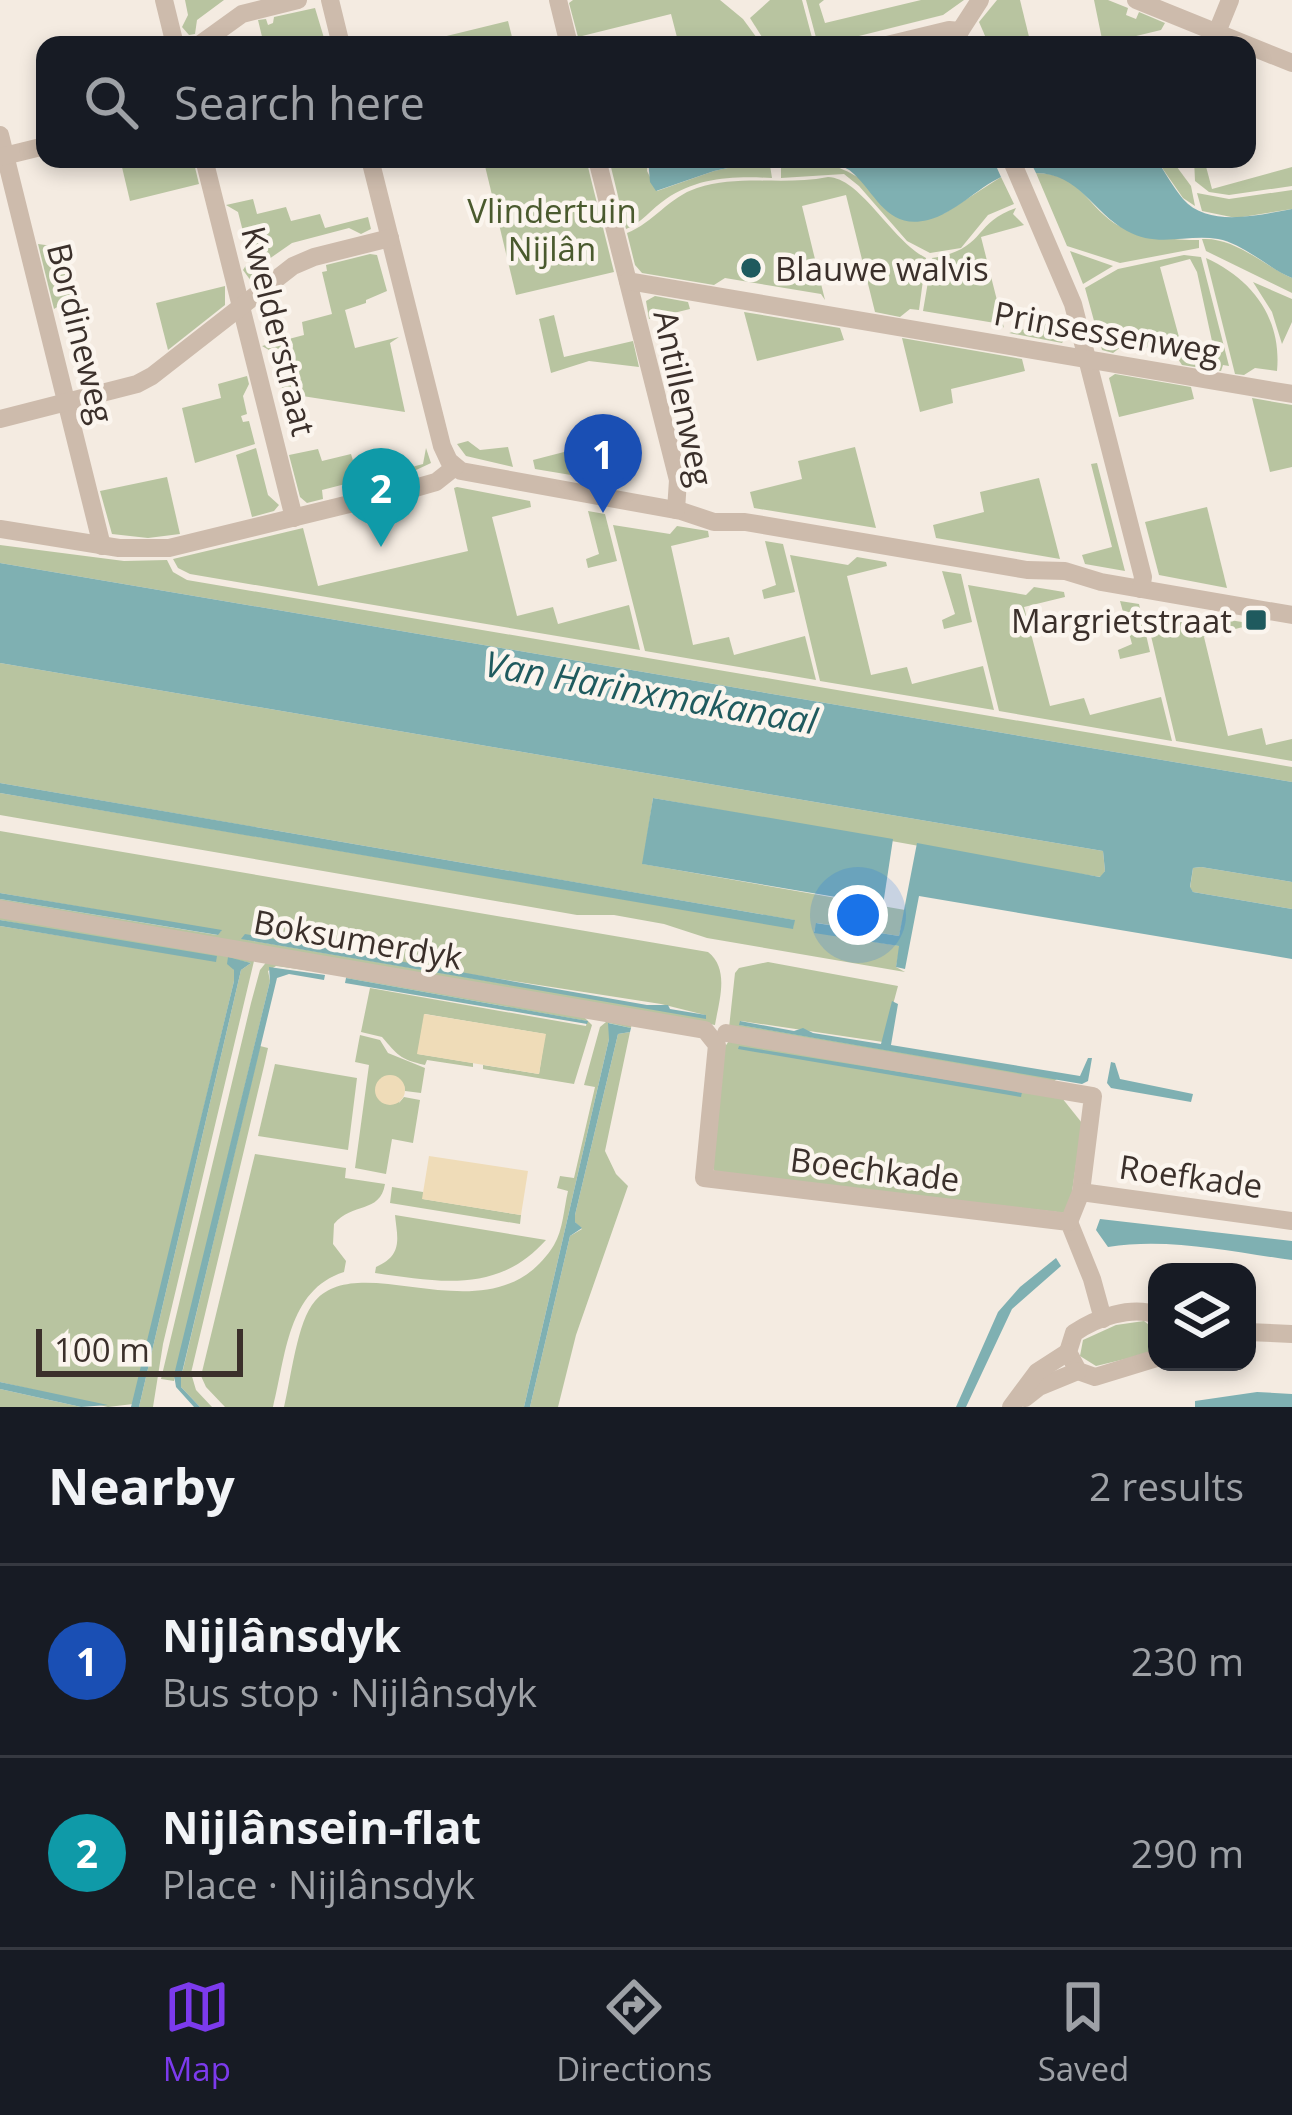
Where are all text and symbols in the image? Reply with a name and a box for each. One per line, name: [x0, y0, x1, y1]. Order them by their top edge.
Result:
search box: [36, 36, 1256, 168]
icon: search: [78, 69, 144, 135]
text: Search here: [174, 72, 425, 133]
park label: Vlindertuin Nijlân: [467, 188, 637, 271]
street label: Kwelderstraat: [231, 222, 327, 440]
street label: Bordineweg: [37, 238, 125, 428]
place label: Blauwe walvis: [775, 246, 989, 291]
marker: Blauwe walvis: [738, 255, 764, 281]
street label: Prinsessenweg: [991, 290, 1223, 374]
street label: Antillenweg: [643, 306, 725, 490]
pin: 1: [564, 414, 642, 513]
pin: 2: [342, 448, 420, 547]
place label: Margrietstraat: [1011, 598, 1232, 643]
marker: Margrietstraat: [1243, 607, 1269, 633]
water label: Van Harinxmakanaal: [481, 639, 822, 746]
your location: [828, 885, 888, 945]
street label: Boksumerdyk: [250, 899, 467, 980]
street label: Boechkade: [788, 1136, 962, 1202]
street label: Roefkade: [1116, 1144, 1266, 1208]
map controls: [1148, 1263, 1256, 1371]
button: layers: [1148, 1263, 1256, 1371]
scale bar: [36, 1323, 243, 1376]
text: 100 m: [54, 1327, 150, 1372]
text: Nearby: [48, 1450, 235, 1520]
text: 2 results: [1089, 1459, 1244, 1512]
text: Nijlânsdyk: [162, 1604, 401, 1665]
text: 1: [76, 1634, 98, 1687]
text: 230 m: [1131, 1634, 1244, 1687]
text: Bus stop · Nijlânsdyk: [162, 1665, 537, 1718]
text: Nijlânsein-flat: [162, 1796, 481, 1857]
text: 2: [76, 1826, 98, 1879]
text: 290 m: [1131, 1826, 1244, 1879]
text: Place · Nijlânsdyk: [162, 1857, 475, 1910]
tab: Map: [163, 1974, 231, 2091]
tab: Directions: [556, 1974, 712, 2091]
tab: Saved: [1038, 1974, 1129, 2091]

